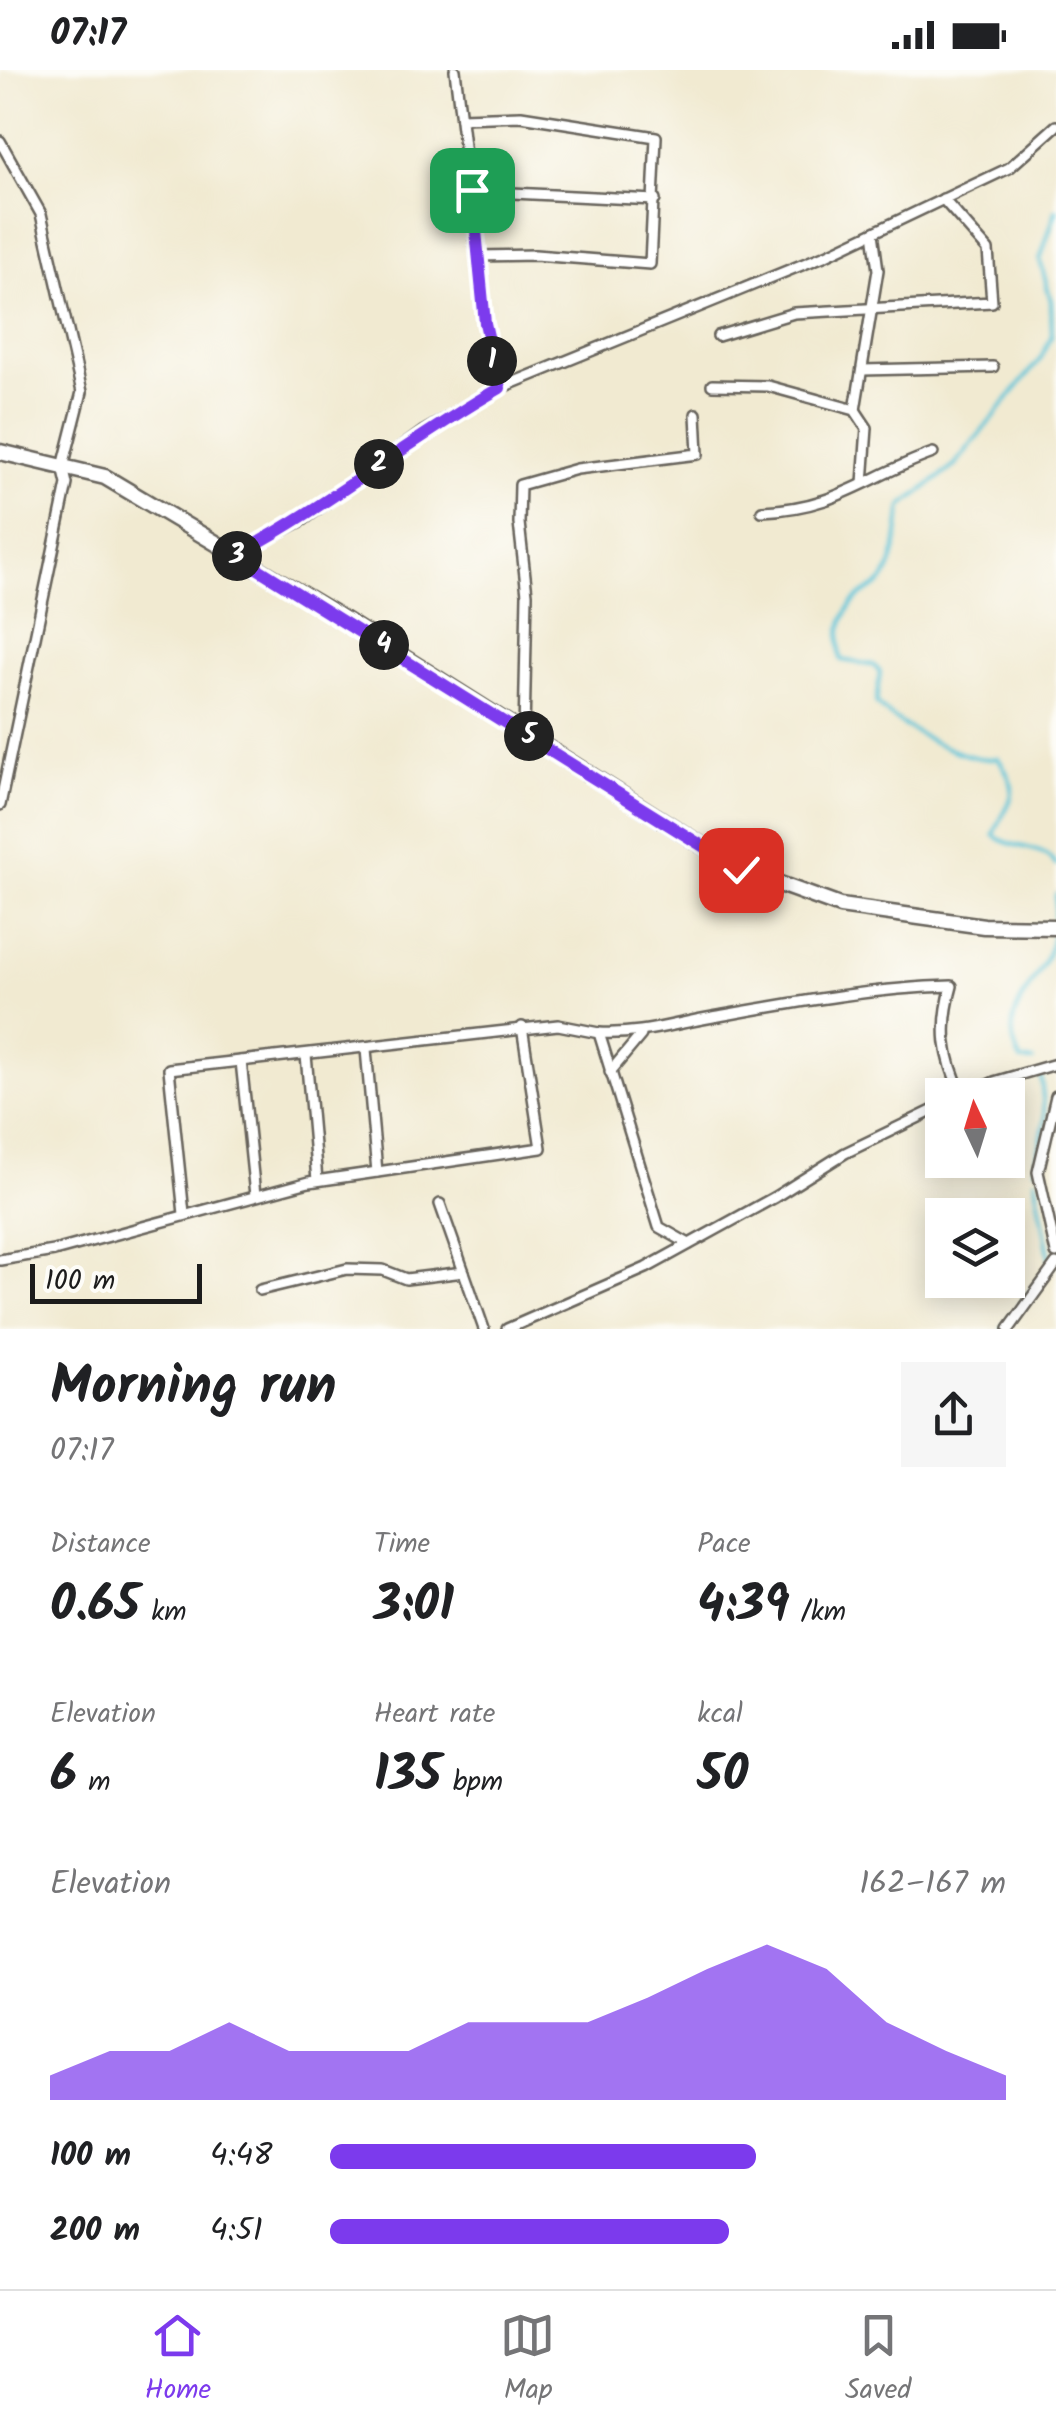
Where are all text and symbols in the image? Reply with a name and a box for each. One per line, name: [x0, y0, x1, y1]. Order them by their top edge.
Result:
text: 07:17: [50, 5, 126, 65]
pin: [430, 148, 515, 233]
icon: arrive: [445, 163, 500, 218]
pin: 1: [467, 336, 517, 386]
text: 1: [488, 338, 496, 383]
pin: 2: [354, 439, 404, 489]
text: 2: [371, 441, 387, 486]
pin: 3: [212, 531, 262, 581]
text: 3: [229, 533, 245, 578]
pin: 4: [359, 620, 409, 670]
text: 4: [376, 622, 392, 667]
pin: 5: [504, 711, 554, 761]
text: 5: [522, 713, 536, 758]
pin: [699, 828, 784, 913]
icon: check: [714, 843, 769, 898]
north arrow: [925, 1078, 1025, 1178]
map controls: [925, 1078, 1025, 1298]
button: layers: [925, 1198, 1025, 1298]
scale bar: [30, 1259, 202, 1304]
text: 100 m: [45, 1259, 115, 1304]
text: Morning run: [50, 1345, 337, 1432]
button: share: [901, 1362, 1006, 1467]
text: 07:17: [50, 1426, 113, 1477]
text: Distance: [50, 1522, 151, 1567]
text: Time: [374, 1522, 430, 1567]
text: Pace: [697, 1522, 751, 1567]
text: 0.65: [50, 1567, 140, 1647]
text: 3:01: [374, 1567, 454, 1647]
text: 4:39: [697, 1567, 790, 1647]
text: km: [140, 1590, 187, 1635]
text: /km: [790, 1590, 846, 1635]
text: Elevation: [50, 1692, 156, 1737]
text: Heart rate: [374, 1692, 495, 1737]
text: kcal: [697, 1692, 743, 1737]
text: 6: [50, 1737, 77, 1817]
text: 135: [374, 1737, 441, 1817]
text: 50: [697, 1737, 748, 1817]
text: m: [77, 1760, 111, 1805]
text: bpm: [441, 1760, 503, 1805]
text: Elevation: [50, 1859, 171, 1910]
text: 162–167 m: [859, 1859, 1006, 1910]
text: 100 m: [50, 2131, 131, 2182]
text: 4:48: [210, 2131, 272, 2182]
text: 200 m: [50, 2206, 140, 2257]
text: 4:51: [210, 2206, 263, 2257]
tab: Home: [145, 2308, 211, 2413]
tab: Map: [500, 2308, 555, 2413]
tab: Saved: [845, 2308, 911, 2413]

